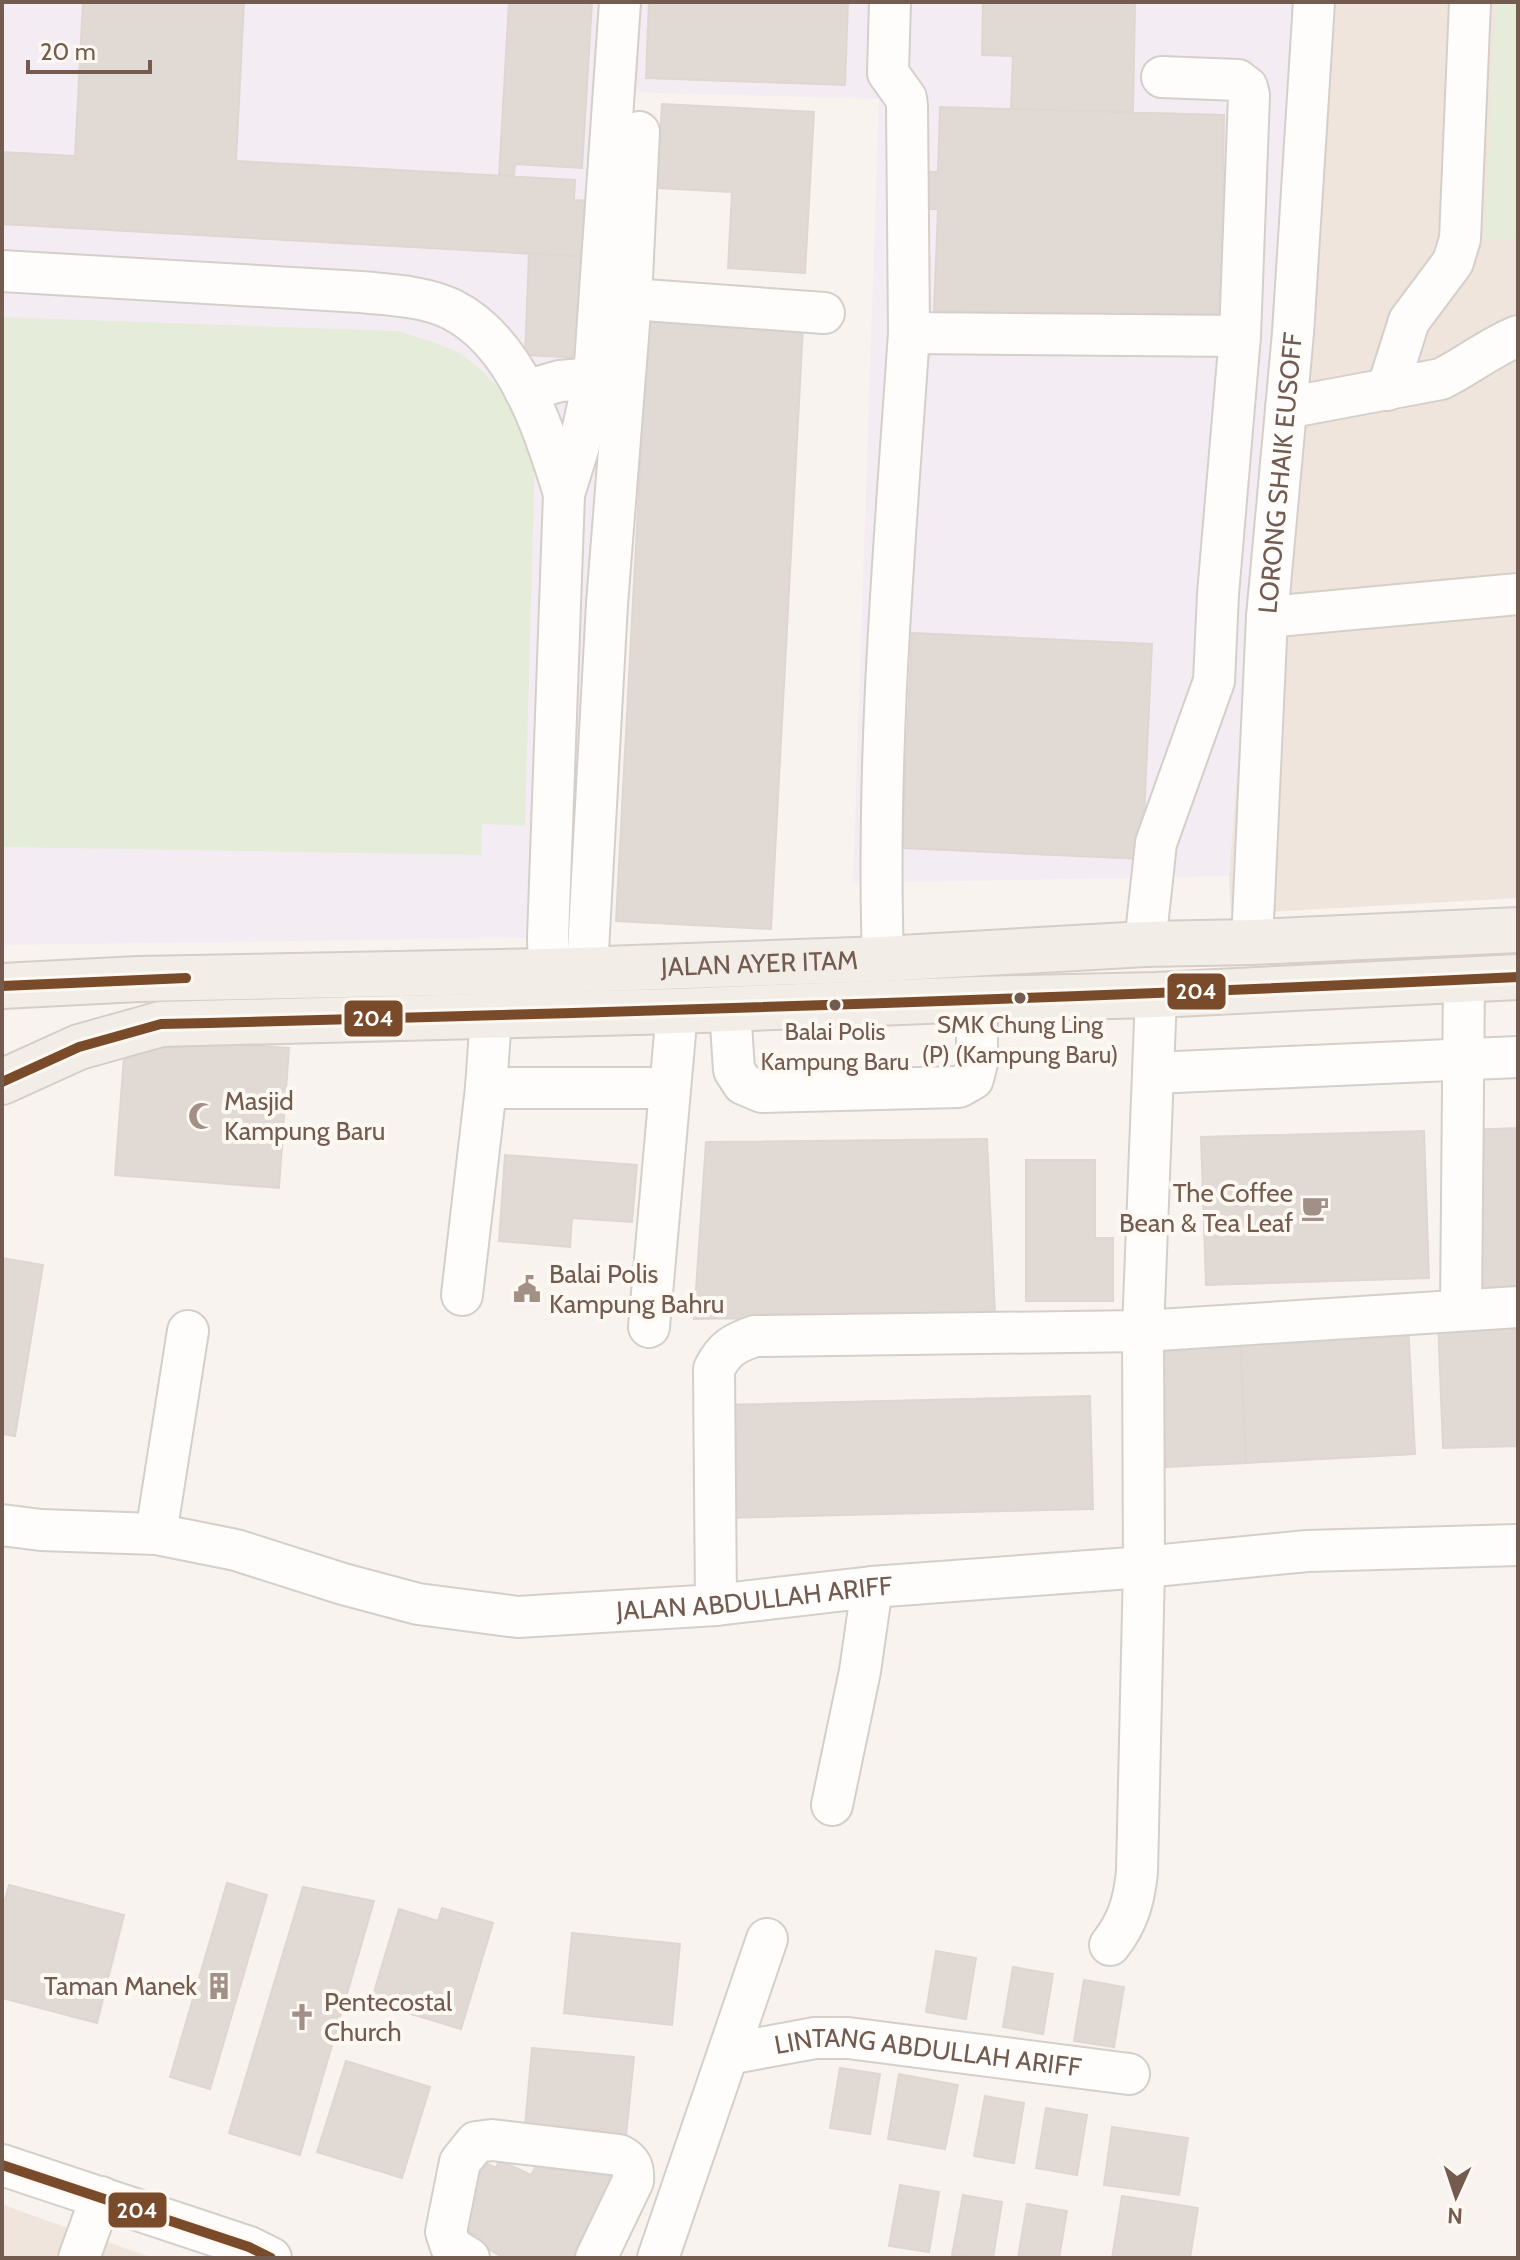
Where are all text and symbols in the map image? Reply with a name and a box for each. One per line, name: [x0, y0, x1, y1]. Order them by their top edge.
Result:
scale bar: [28, 24, 150, 74]
text: 20 m: [40, 37, 96, 66]
street label: LORONG SHAIK EUSOFF: [1251, 331, 1309, 615]
street label: JALAN AYER ITAM: [659, 944, 859, 983]
line badge: 204: [1166, 972, 1227, 1011]
text: 204: [1176, 978, 1216, 1005]
marker: SMK Chung Ling (P) (Kampung Baru): [1012, 990, 1028, 1006]
marker: Balai Polis Kampung Baru: [827, 997, 843, 1013]
line badge: 204: [343, 999, 404, 1038]
text: 204: [353, 1005, 393, 1032]
place label: SMK Chung Ling (P) (Kampung Baru): [922, 1010, 1118, 1069]
place label: Balai Polis Kampung Baru: [761, 1017, 909, 1076]
place label: Masjid Kampung Baru: [224, 1085, 385, 1147]
mosque icon: Masjid Kampung Baru: [187, 1101, 217, 1131]
place label: The Coffee Bean & Tea Leaf: [1119, 1177, 1293, 1239]
cafe icon: The Coffee Bean & Tea Leaf: [1300, 1193, 1330, 1223]
place label: Balai Polis Kampung Bahru: [549, 1258, 724, 1320]
public building icon: Balai Polis Kampung Bahru: [512, 1274, 542, 1304]
street label: JALAN ABDULLAH ARIFF: [615, 1570, 894, 1627]
place label: Taman Manek: [44, 1970, 197, 2002]
building icon: Taman Manek: [204, 1971, 234, 2001]
place label: Pentecostal Church: [324, 1986, 452, 2048]
church icon: Pentecostal Church: [287, 2002, 317, 2032]
street label: LINTANG ABDULLAH ARIFF: [772, 2021, 1084, 2084]
north arrow: [1416, 2156, 1496, 2236]
line badge: 204: [107, 2191, 168, 2229]
text: 204: [117, 2197, 157, 2224]
text: N: [1447, 2202, 1463, 2229]

